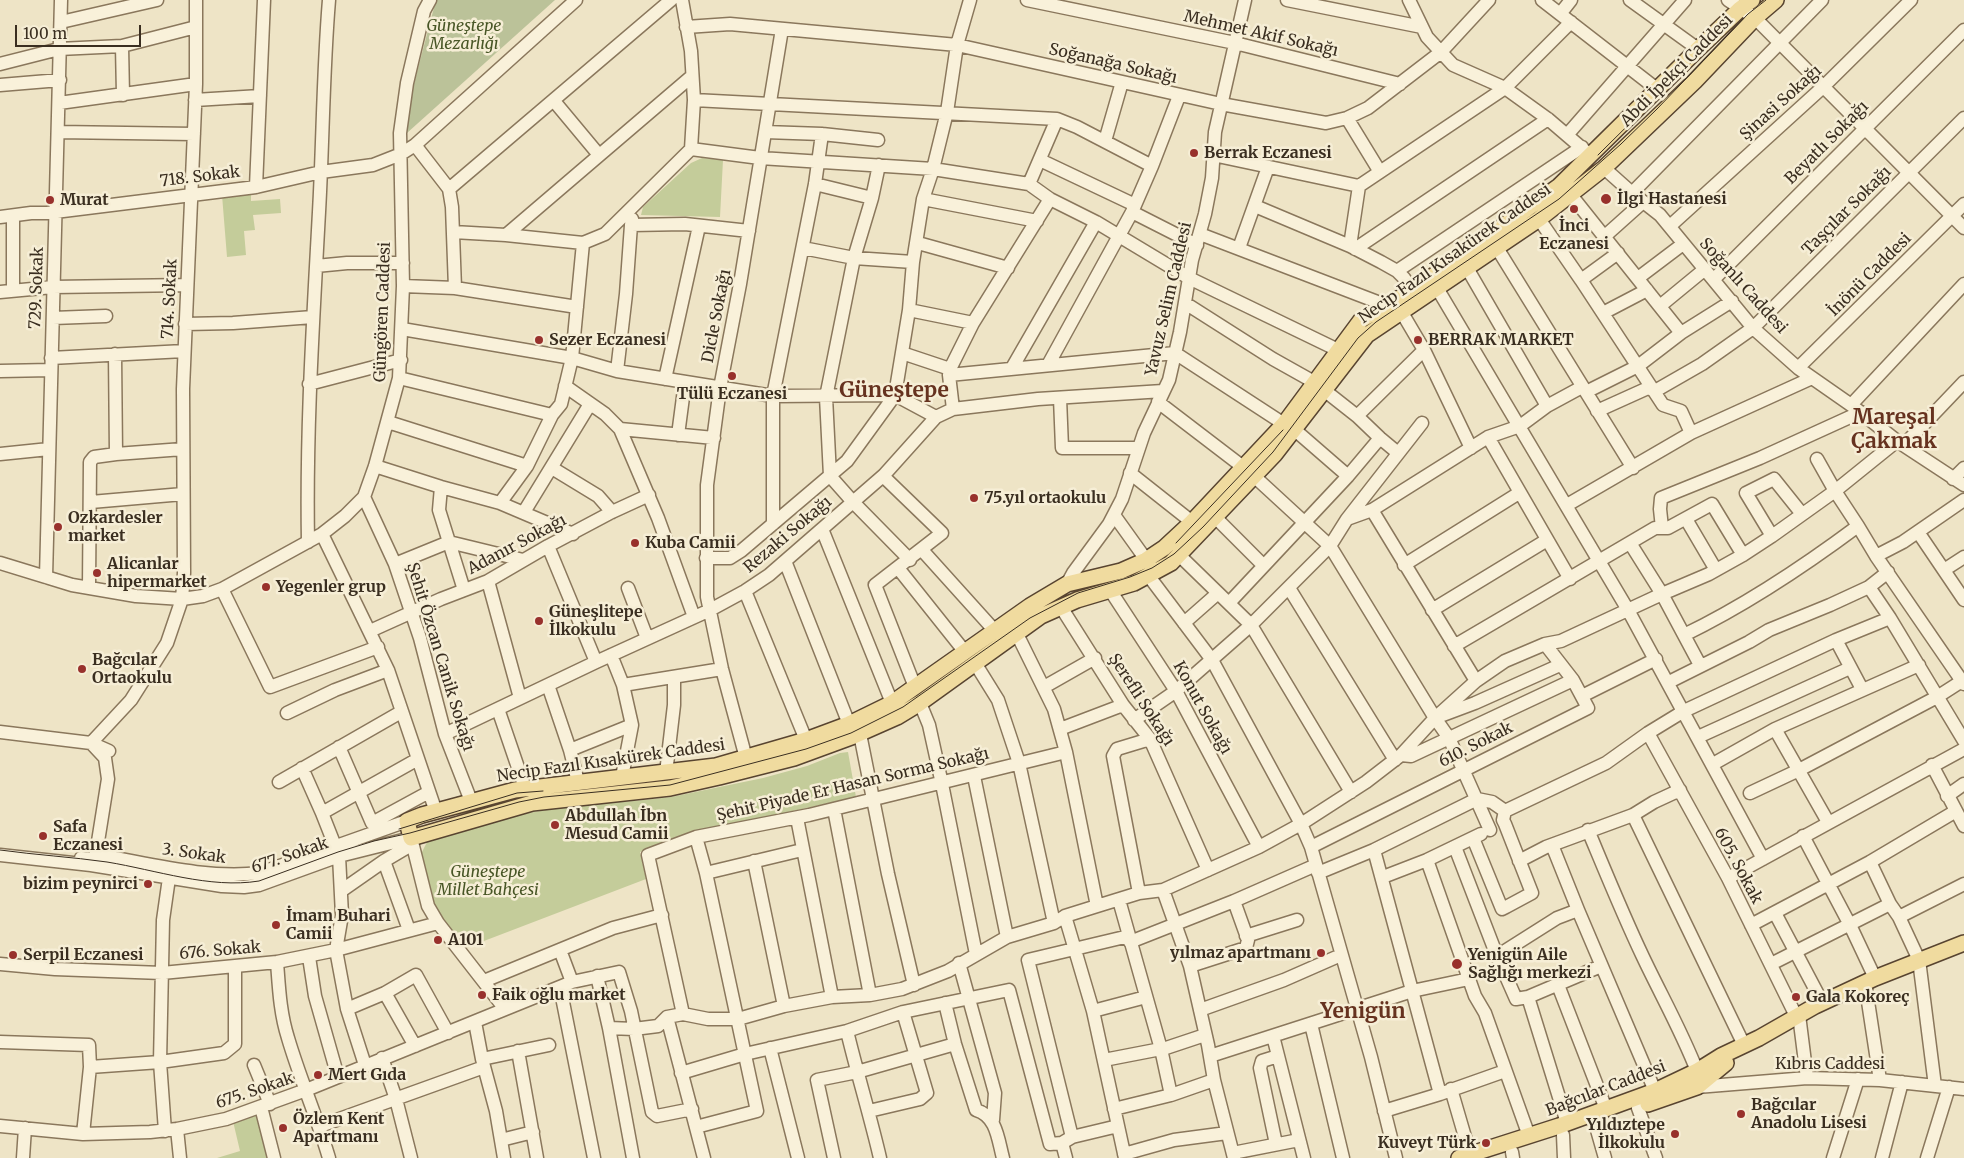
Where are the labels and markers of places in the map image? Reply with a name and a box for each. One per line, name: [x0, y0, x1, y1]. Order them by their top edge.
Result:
place label: Berrak Eczanesi: [1204, 143, 1332, 163]
marker: Berrak Eczanesi: [1188, 147, 1200, 159]
place label: İlgi Hastanesi: [1617, 189, 1727, 209]
place label: Murat: [60, 190, 109, 210]
marker: İlgi Hastanesi: [1599, 192, 1613, 206]
marker: Murat: [44, 194, 56, 206]
marker: İnci Eczanesi: [1568, 203, 1580, 215]
place label: İnci Eczanesi: [1539, 216, 1609, 254]
place label: Sezer Eczanesi: [549, 330, 666, 350]
place label: BERRAK MARKET: [1428, 330, 1574, 350]
marker: Sezer Eczanesi: [533, 334, 545, 346]
marker: BERRAK MARKET: [1412, 334, 1424, 346]
marker: Tülü Eczanesi: [726, 370, 738, 382]
place label: Tülü Eczanesi: [677, 384, 787, 404]
place label: 75.yıl ortaokulu: [984, 488, 1106, 508]
marker: 75.yıl ortaokulu: [968, 492, 980, 504]
place label: Ozkardesler market: [68, 508, 163, 546]
marker: Ozkardesler market: [52, 521, 64, 533]
place label: Kuba Camii: [645, 533, 736, 553]
marker: Kuba Camii: [629, 537, 641, 549]
place label: Alicanlar hipermarket: [107, 554, 207, 592]
marker: Alicanlar hipermarket: [91, 567, 103, 579]
place label: Yegenler grup: [276, 577, 386, 597]
marker: Yegenler grup: [260, 581, 272, 593]
place label: Güneşlitepe İlkokulu: [549, 602, 643, 640]
marker: Güneşlitepe İlkokulu: [533, 615, 545, 627]
place label: Bağcılar Ortaokulu: [92, 650, 172, 688]
marker: Bağcılar Ortaokulu: [76, 663, 88, 675]
place label: Abdullah İbn Mesud Camii: [565, 806, 668, 844]
place label: Safa Eczanesi: [53, 817, 123, 855]
marker: Abdullah İbn Mesud Camii: [549, 819, 561, 831]
marker: Safa Eczanesi: [37, 830, 49, 842]
place label: bizim peynirci: [23, 874, 138, 894]
marker: bizim peynirci: [142, 878, 154, 890]
place label: İmam Buhari Camii: [286, 906, 391, 944]
marker: İmam Buhari Camii: [270, 919, 282, 931]
place label: A101: [448, 930, 483, 950]
marker: A101: [432, 934, 444, 946]
place label: yılmaz apartmanı: [1170, 943, 1311, 963]
place label: Serpil Eczanesi: [23, 945, 143, 965]
place label: Yenigün Aile Sağlığı merkezi: [1468, 945, 1591, 983]
marker: yılmaz apartmanı: [1315, 947, 1327, 959]
marker: Serpil Eczanesi: [7, 949, 19, 961]
marker: Yenigün Aile Sağlığı merkezi: [1450, 957, 1464, 971]
place label: Faik oğlu market: [492, 985, 626, 1005]
place label: Gala Kokoreç: [1806, 987, 1909, 1007]
marker: Faik oğlu market: [476, 989, 488, 1001]
marker: Gala Kokoreç: [1790, 991, 1802, 1003]
place label: Mert Gıda: [328, 1065, 406, 1085]
marker: Mert Gıda: [312, 1069, 324, 1081]
place label: Bağcılar Anadolu Lisesi: [1751, 1095, 1867, 1133]
marker: Bağcılar Anadolu Lisesi: [1735, 1108, 1747, 1120]
place label: Özlem Kent Apartmanı: [293, 1109, 384, 1147]
place label: Yıldıztepe İlkokulu: [1587, 1115, 1665, 1153]
marker: Özlem Kent Apartmanı: [277, 1122, 289, 1134]
marker: Yıldıztepe İlkokulu: [1669, 1128, 1681, 1140]
place label: Kuveyt Türk: [1378, 1133, 1476, 1153]
marker: Kuveyt Türk: [1480, 1137, 1492, 1149]

